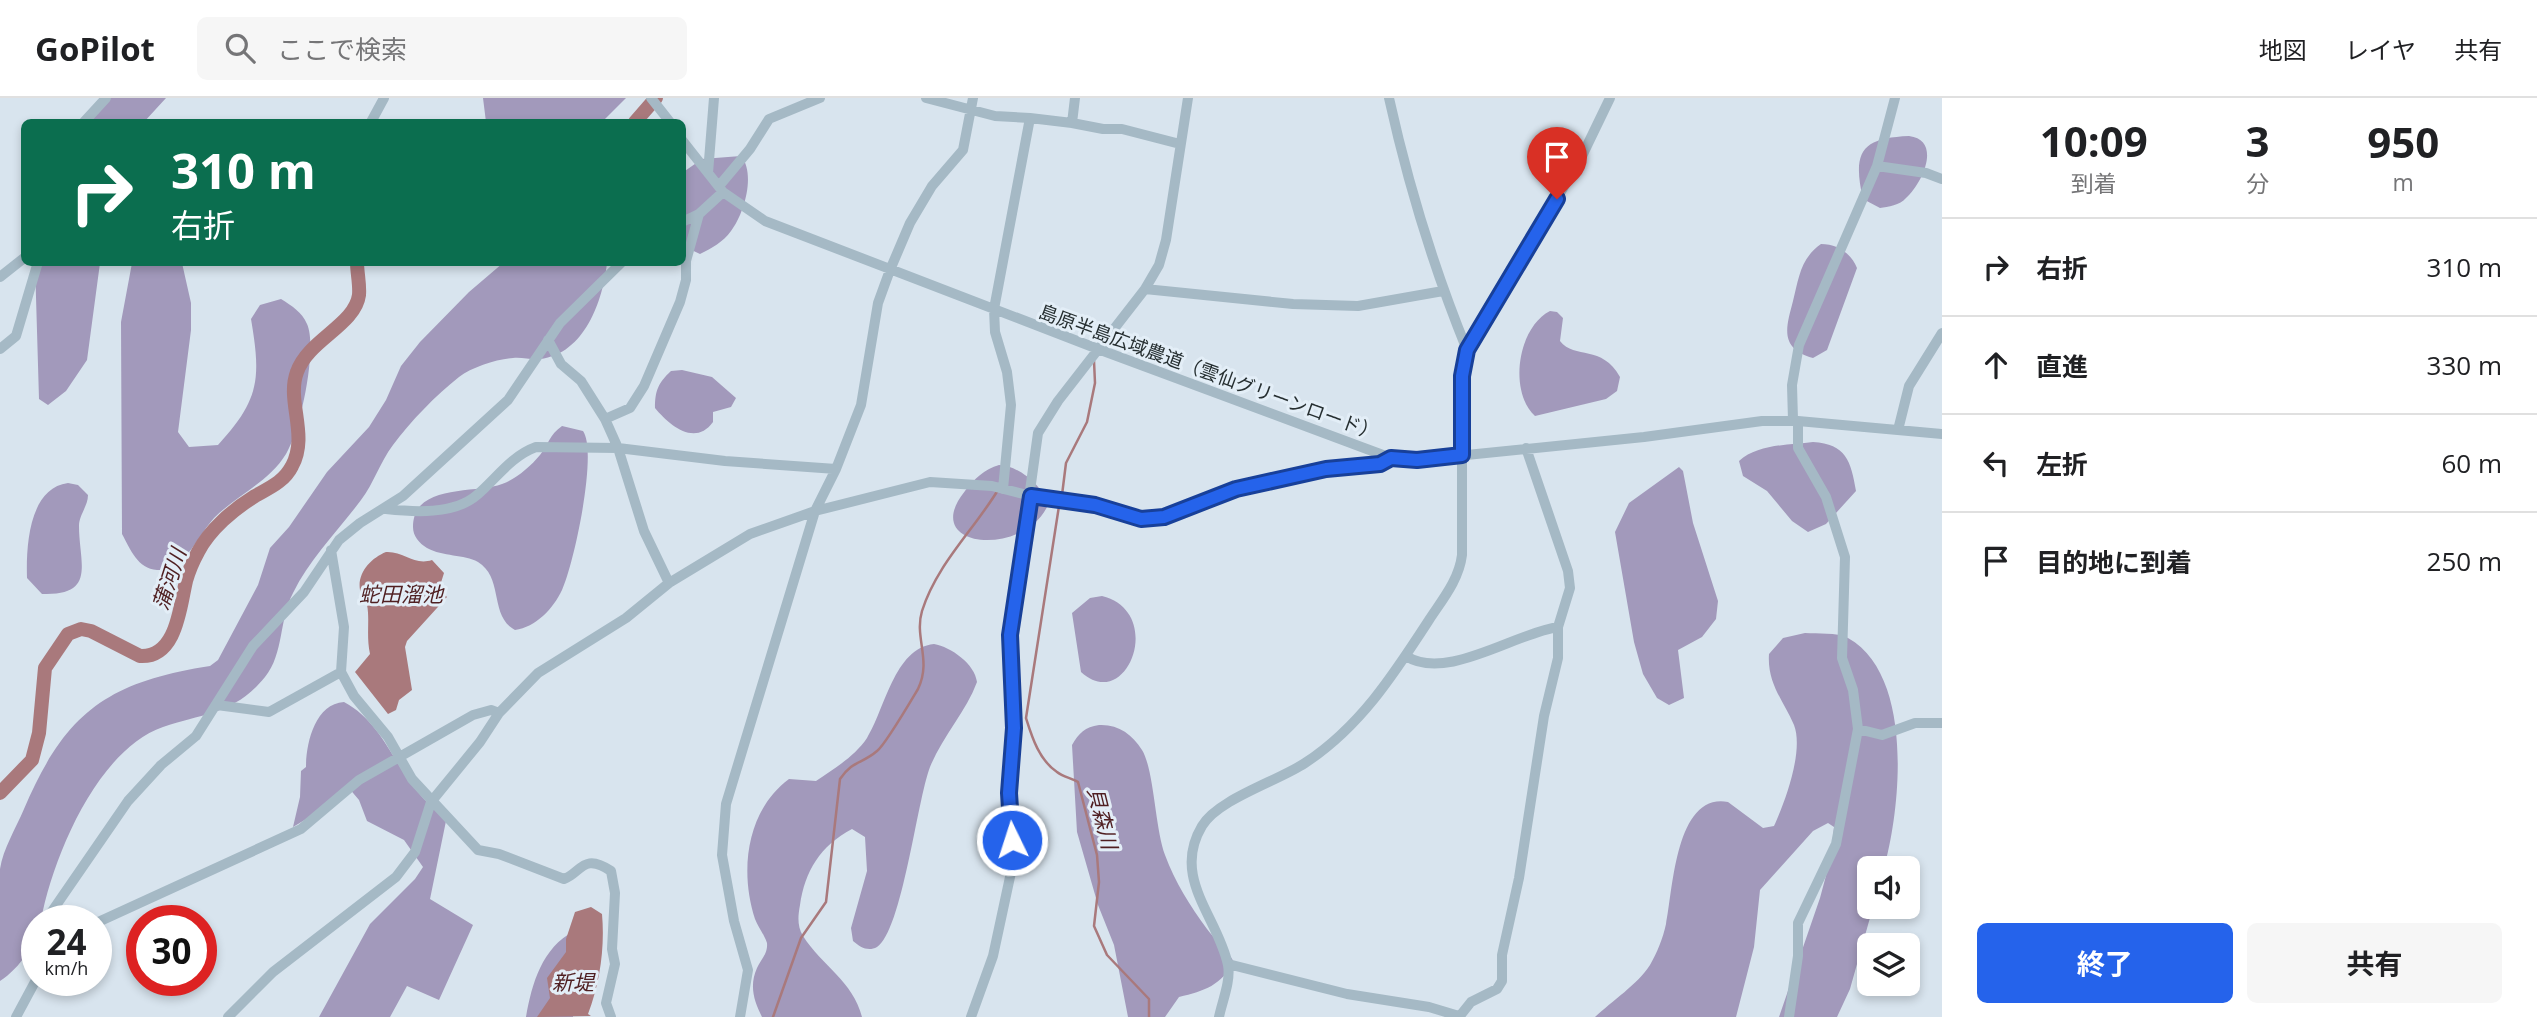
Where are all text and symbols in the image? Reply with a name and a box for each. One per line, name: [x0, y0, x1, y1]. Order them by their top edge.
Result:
search box: [197, 17, 687, 80]
text: GoPilot: [35, 26, 155, 71]
icon: search: [221, 29, 259, 67]
text: ここで検索: [277, 31, 407, 67]
text: 地図: [2259, 33, 2307, 66]
text: レイヤ: [2345, 33, 2416, 66]
text: 共有: [2454, 33, 2502, 66]
text: 10:09: [2040, 112, 2148, 169]
text: 3: [2245, 112, 2270, 169]
text: 950: [2367, 113, 2439, 170]
pin: [1527, 127, 1587, 199]
text: 310 m: [171, 137, 316, 203]
icon: arrive: [1538, 138, 1576, 176]
icon: right: [56, 147, 147, 238]
text: m: [2393, 166, 2414, 198]
text: 到着: [2071, 167, 2117, 199]
text: 分: [2246, 167, 2269, 199]
text: 右折: [171, 203, 235, 246]
icon: right: [1977, 248, 2015, 286]
text: 310 m: [2427, 249, 2502, 285]
text: 右折: [2036, 250, 2088, 286]
street label: 島原半島広域農道（雲仙グリーンロード）: [1035, 298, 1383, 446]
icon: ahead: [1977, 346, 2015, 384]
text: 330 m: [2427, 347, 2502, 383]
text: 直進: [2036, 348, 2088, 384]
icon: left: [1977, 444, 2015, 482]
text: 60 m: [2441, 445, 2502, 481]
text: 左折: [2036, 446, 2088, 482]
icon: arrive: [1977, 542, 2015, 580]
water label: 蒲河川: [146, 543, 193, 613]
text: 250 m: [2427, 543, 2502, 579]
text: 目的地に到着: [2036, 544, 2192, 580]
water label: 蛇田溜池: [359, 580, 445, 608]
water label: 貝森川: [1082, 784, 1125, 854]
position arrow: [975, 803, 1049, 877]
map controls: [1857, 856, 1920, 996]
button: sound: [1857, 856, 1920, 919]
speed limit sign: 30: [126, 905, 217, 996]
text: 24: [46, 918, 87, 965]
button: 終了: [1977, 923, 2233, 1003]
button: 共有: [2247, 923, 2502, 1003]
button: layers: [1857, 933, 1920, 996]
text: km/h: [45, 956, 88, 980]
water label: 新堤: [552, 968, 596, 996]

